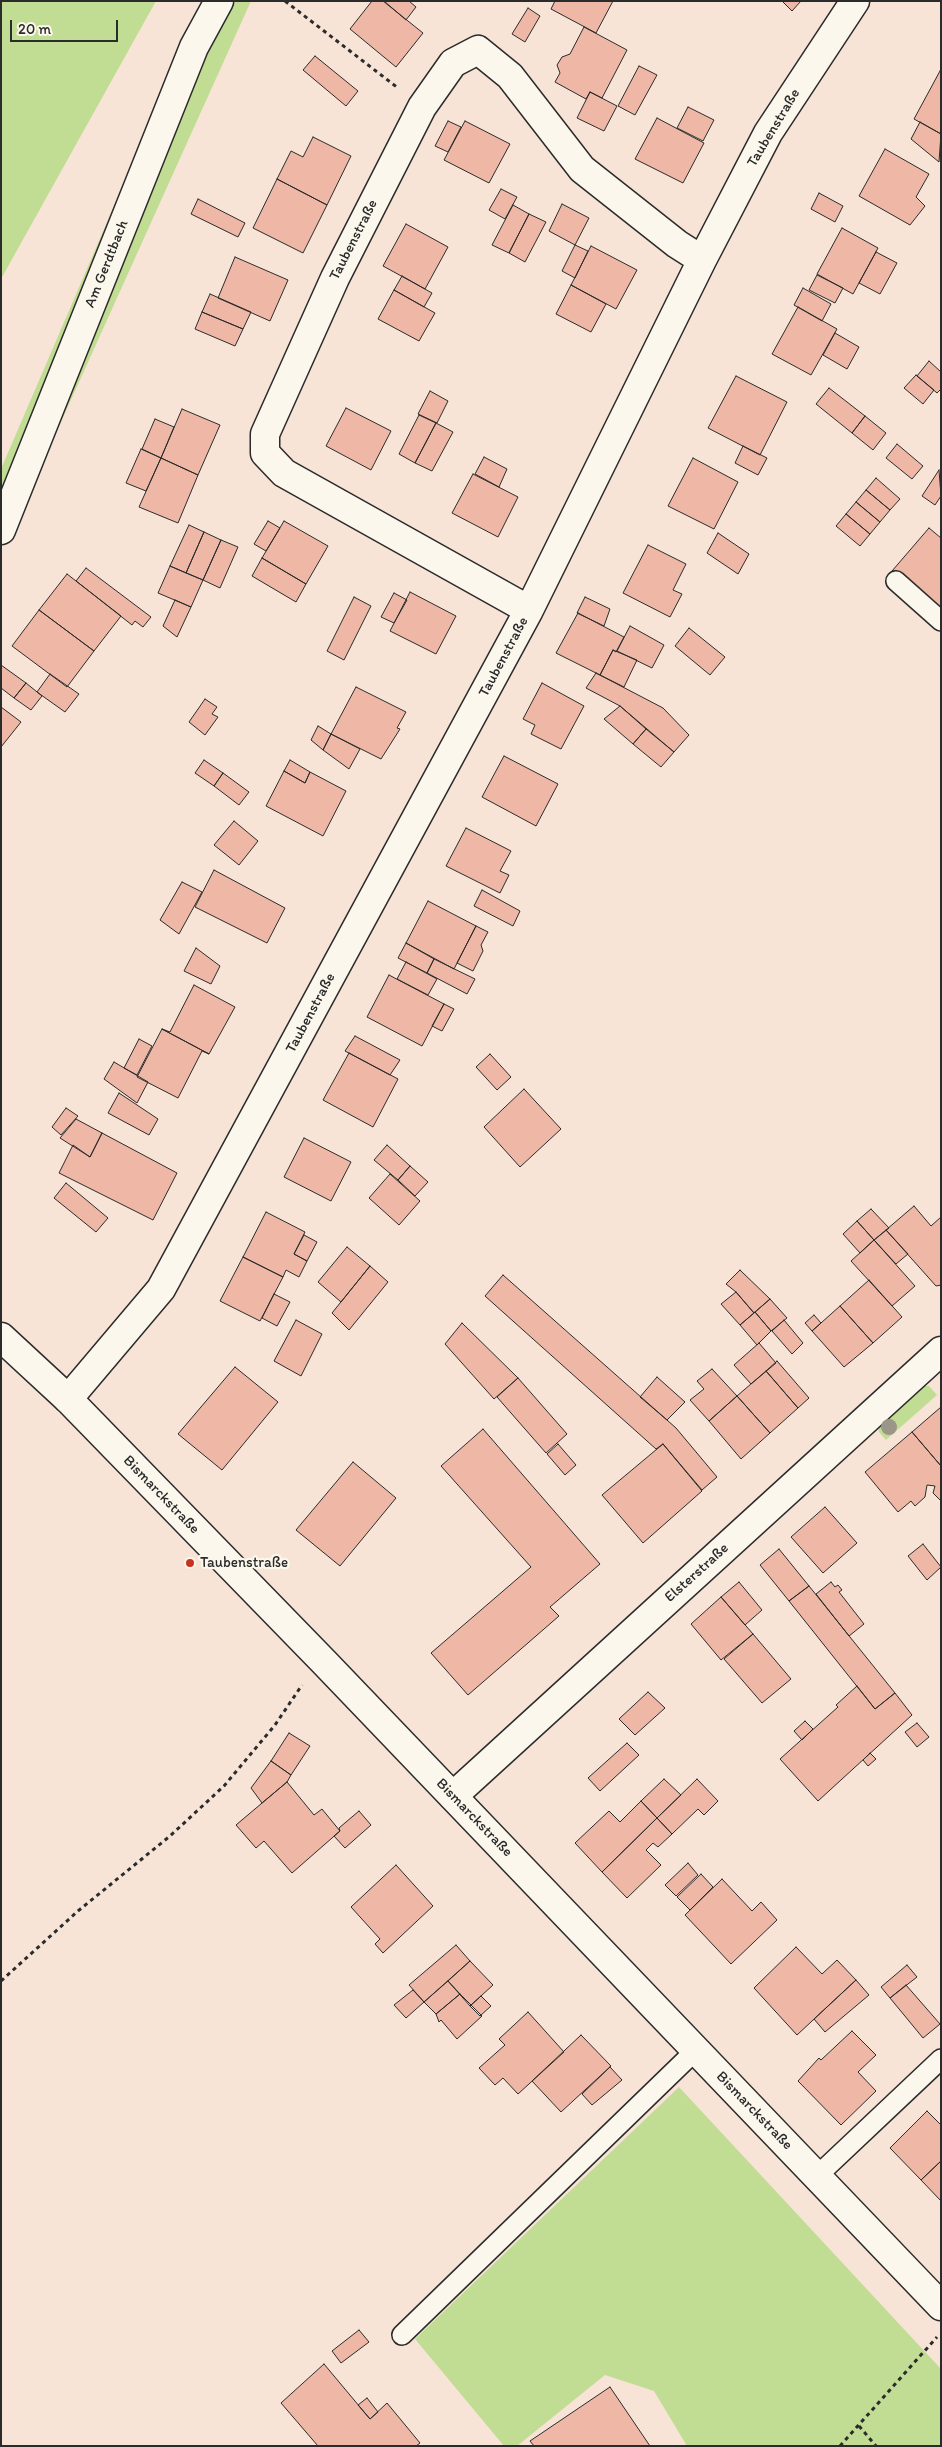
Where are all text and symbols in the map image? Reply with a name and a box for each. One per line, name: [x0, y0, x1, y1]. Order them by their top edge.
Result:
scale bar: [12, 10, 120, 42]
text: 20 m: [18, 20, 51, 38]
street label: Taubenstraße: [744, 86, 804, 170]
street label: Taubenstraße: [326, 197, 382, 283]
street label: Am Gerdtbach: [81, 218, 133, 310]
street label: Taubenstraße: [475, 614, 533, 700]
street label: Taubenstraße: [282, 970, 340, 1056]
street label: Bismarckstraße: [119, 1452, 203, 1538]
street label: Elsterstraße: [661, 1540, 733, 1606]
place label: Taubenstraße: [200, 1554, 288, 1572]
marker: Taubenstraße: [184, 1557, 196, 1569]
street label: Bismarckstraße: [432, 1775, 516, 1861]
street label: Bismarckstraße: [712, 2068, 796, 2154]

